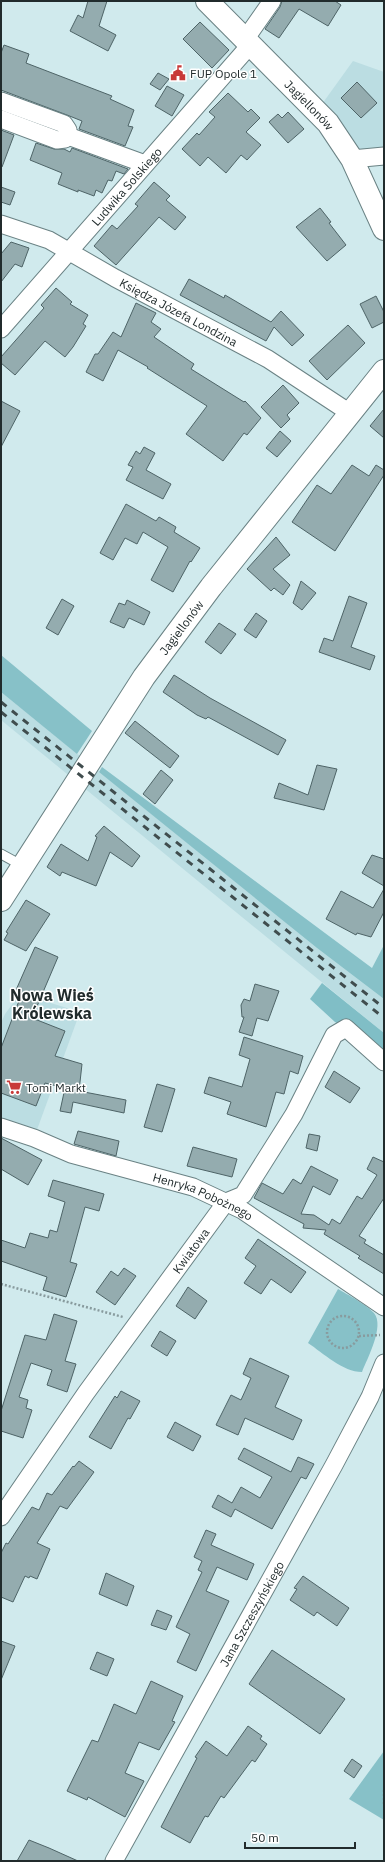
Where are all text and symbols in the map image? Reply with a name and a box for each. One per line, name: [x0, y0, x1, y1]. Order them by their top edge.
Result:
public building icon: FUP Opole 1: [169, 64, 187, 82]
place label: FUP Opole 1: [190, 66, 257, 81]
street label: Jagiellonów: [282, 77, 338, 132]
street label: Ludwika Solskiego: [88, 144, 165, 228]
street label: Księdza Józefa Londzina: [117, 274, 241, 349]
street label: Jagiellonów: [156, 597, 206, 658]
district label: Nowa Wieś Królewska: [10, 985, 94, 1023]
supermarket icon: Tomi Markt: [5, 1078, 23, 1096]
place label: Tomi Markt: [26, 1080, 86, 1095]
street label: Henryka Pobożnego: [151, 1169, 256, 1223]
street label: Kwiatowa: [169, 1224, 212, 1276]
street label: Jana Szczeszyńskiego: [216, 1558, 287, 1669]
scale bar: [245, 1824, 355, 1850]
text: 50 m: [251, 1830, 279, 1845]

